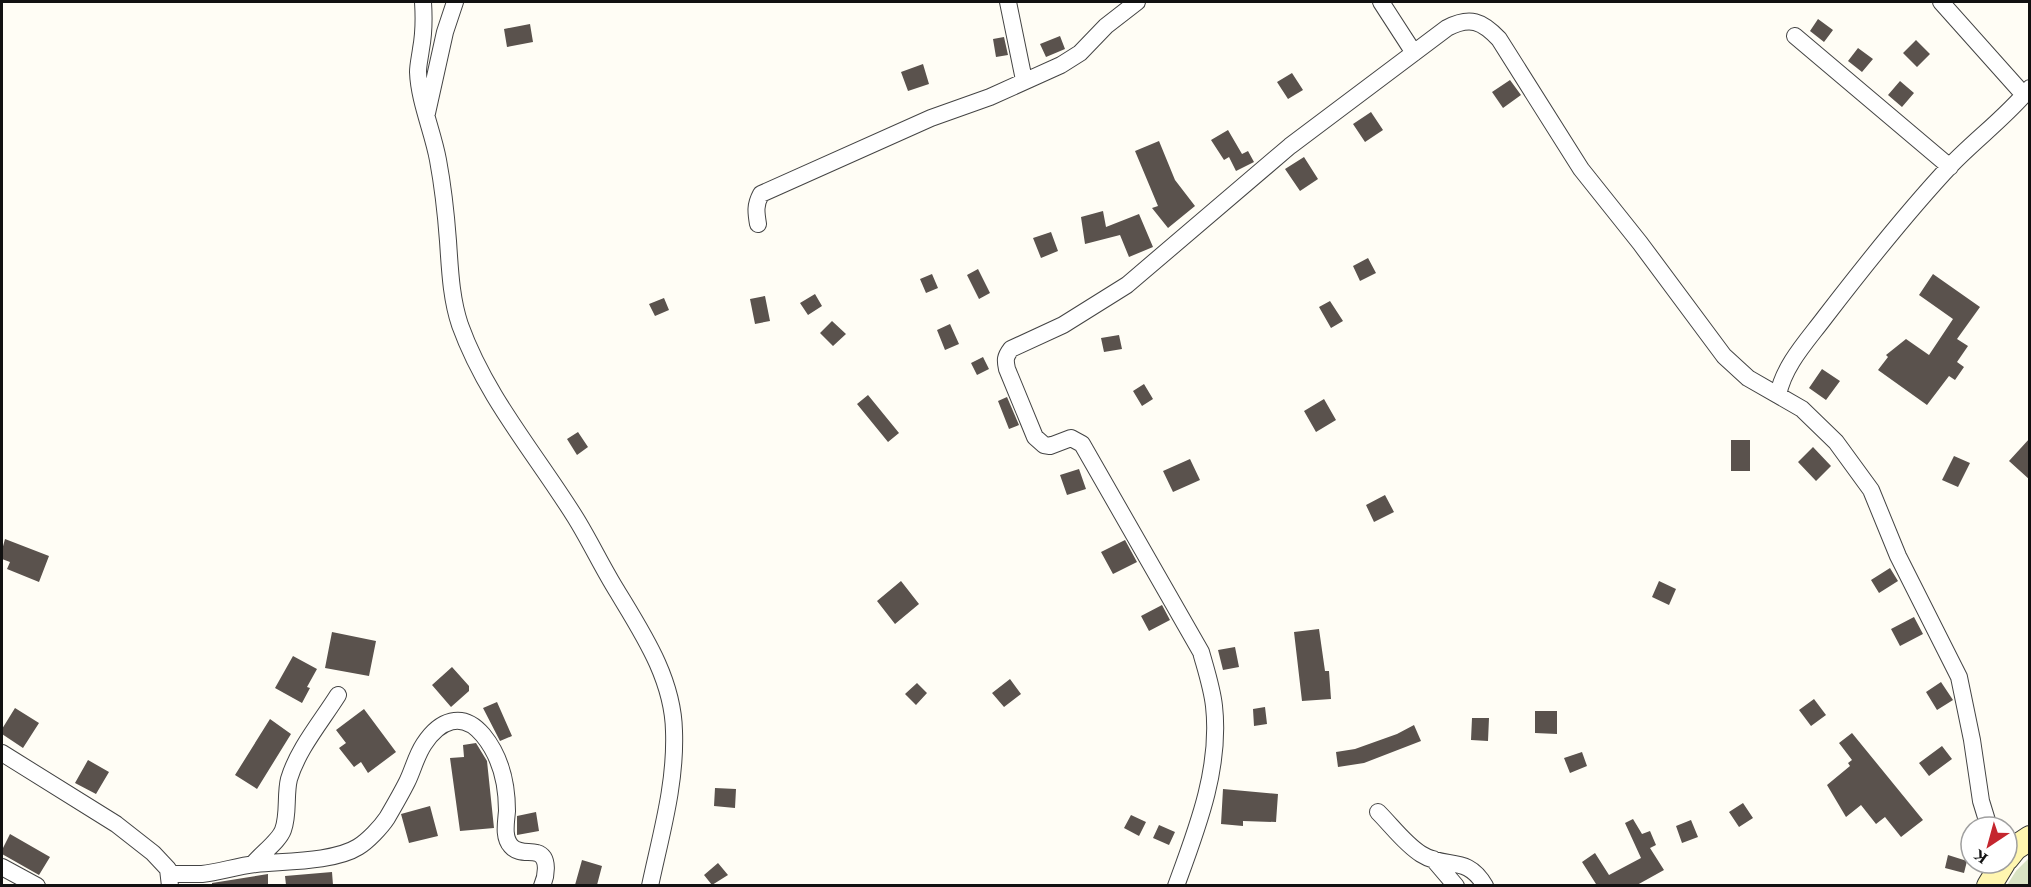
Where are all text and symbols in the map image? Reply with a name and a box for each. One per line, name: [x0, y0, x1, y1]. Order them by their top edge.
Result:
north arrow: [1959, 815, 2019, 875]
text: K: [1970, 846, 1991, 867]

